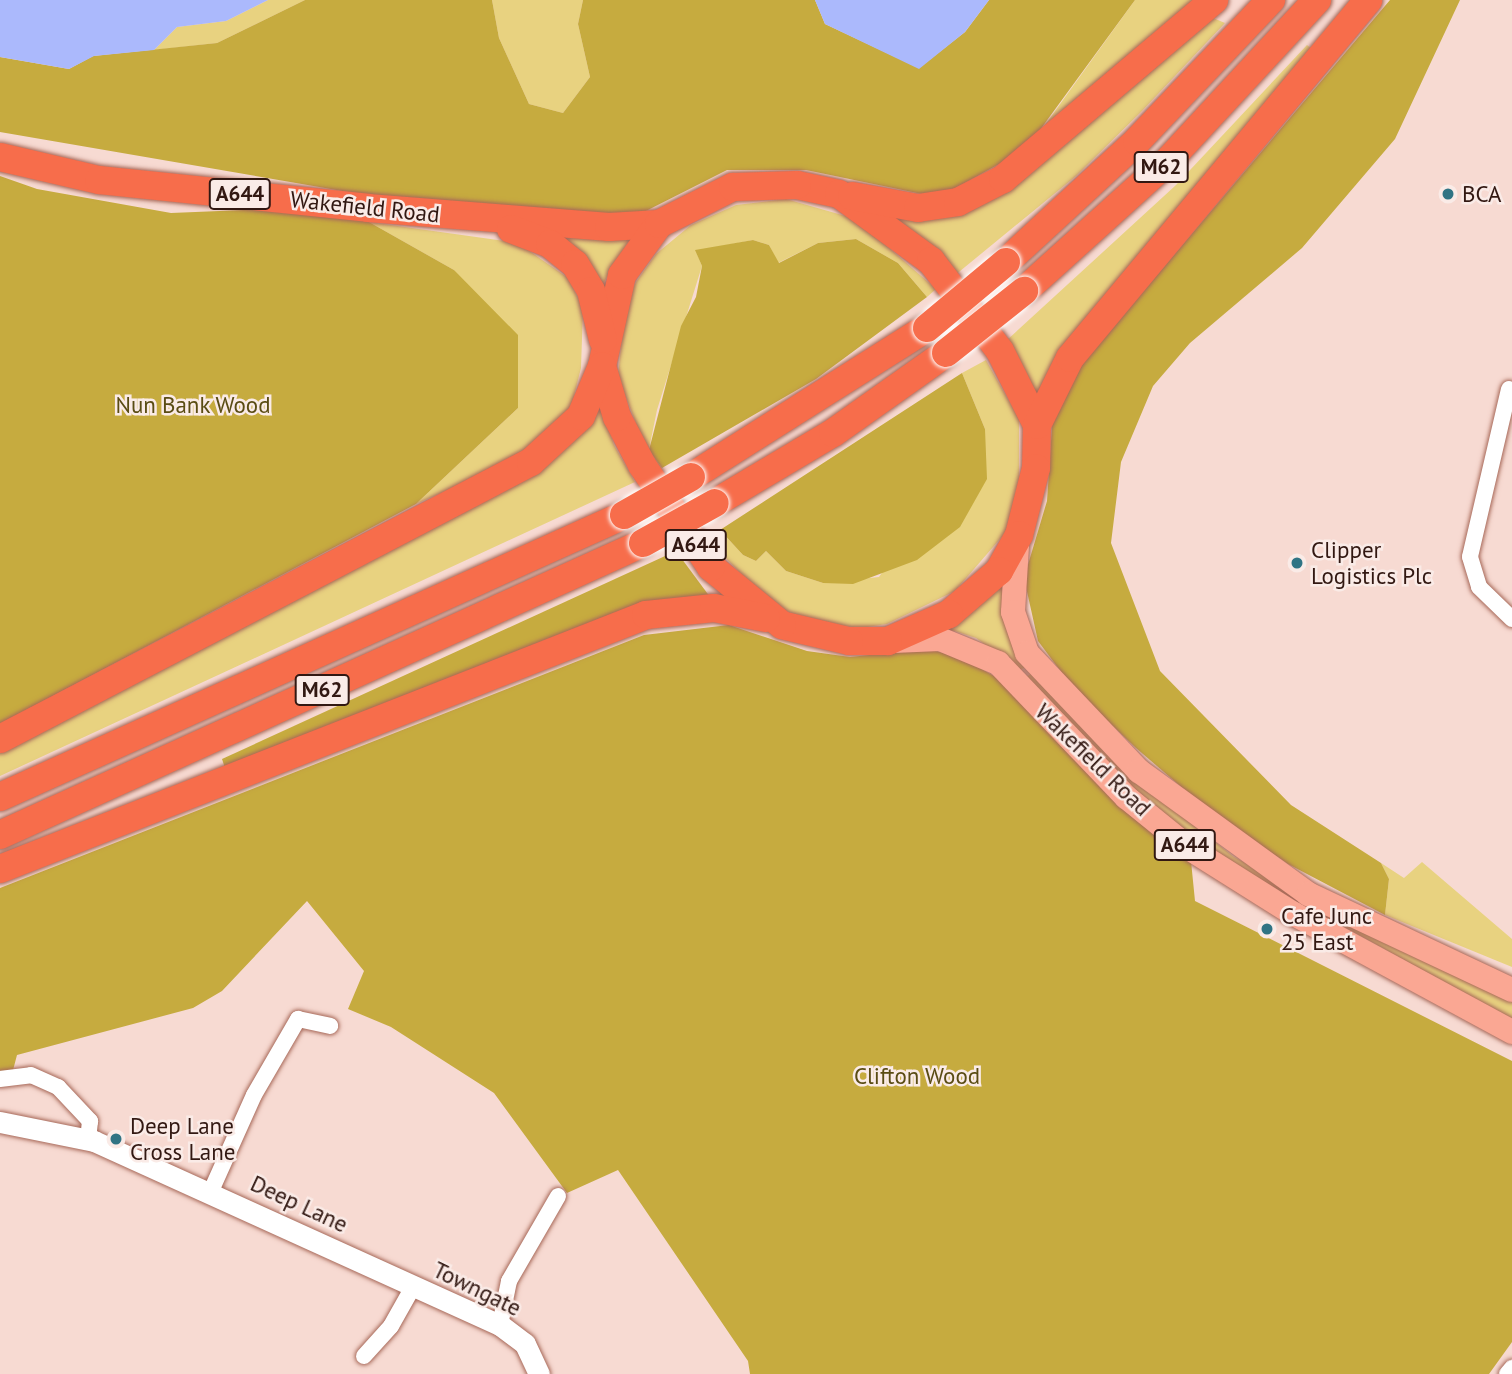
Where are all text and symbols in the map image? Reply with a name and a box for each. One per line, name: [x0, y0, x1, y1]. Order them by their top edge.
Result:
road number: M62: [1133, 150, 1189, 184]
road number: A644: [208, 176, 272, 212]
place label: BCA: [1462, 180, 1501, 208]
street label: Wakefield Road: [289, 185, 441, 229]
marker: BCA: [1440, 186, 1456, 202]
park label: Nun Bank Wood: [115, 391, 271, 419]
road number: A644: [664, 528, 728, 562]
place label: Clipper Logistics Plc: [1311, 536, 1432, 590]
marker: Clipper Logistics Plc: [1289, 555, 1305, 571]
road number: M62: [294, 672, 350, 708]
street label: Wakefield Road: [1029, 698, 1157, 822]
road number: A644: [1154, 828, 1216, 862]
place label: Cafe Junc 25 East: [1281, 902, 1372, 956]
marker: Cafe Junc 25 East: [1259, 921, 1275, 937]
park label: Clifton Wood: [854, 1062, 980, 1090]
place label: Deep Lane Cross Lane: [130, 1112, 236, 1166]
marker: Deep Lane Cross Lane: [108, 1131, 124, 1147]
street label: Deep Lane: [246, 1170, 352, 1238]
street label: Towngate: [429, 1256, 525, 1322]

